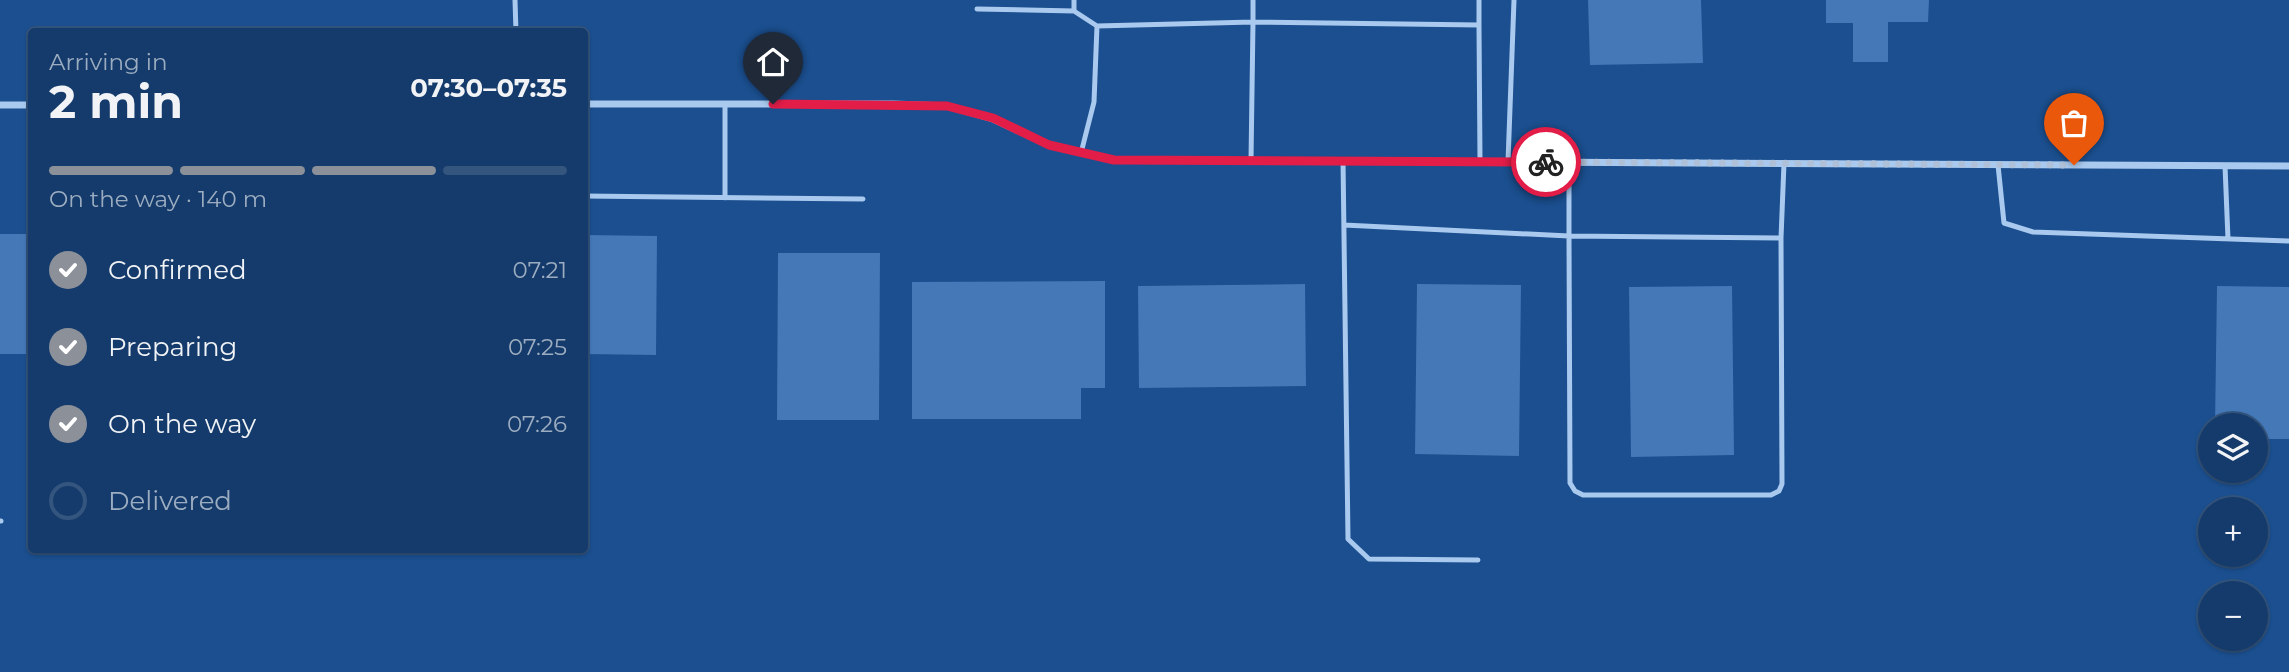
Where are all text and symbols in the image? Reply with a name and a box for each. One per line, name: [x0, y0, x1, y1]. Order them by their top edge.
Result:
pin: [743, 32, 803, 104]
icon: home: [754, 43, 792, 81]
text: Arriving in: [49, 48, 168, 76]
text: 07:30–07:35: [410, 72, 567, 104]
text: 2 min: [49, 73, 183, 130]
pin: [2044, 93, 2104, 165]
icon: bag: [2055, 104, 2093, 142]
courier: [1511, 127, 1581, 197]
icon: bike: [1527, 143, 1565, 181]
text: On the way · 140 m: [49, 185, 267, 213]
icon: check: [49, 251, 87, 289]
text: Confirmed: [108, 254, 247, 286]
text: 07:21: [513, 256, 567, 284]
icon: check: [49, 328, 87, 366]
text: Preparing: [108, 331, 237, 363]
text: 07:25: [508, 333, 567, 361]
icon: check: [49, 405, 87, 443]
text: On the way: [108, 408, 256, 440]
text: 07:26: [507, 410, 567, 438]
map controls: [2198, 413, 2268, 651]
button: layers: [2198, 413, 2268, 483]
text: Delivered: [108, 485, 232, 517]
button: +: [2198, 497, 2268, 567]
button: −: [2198, 581, 2268, 651]

